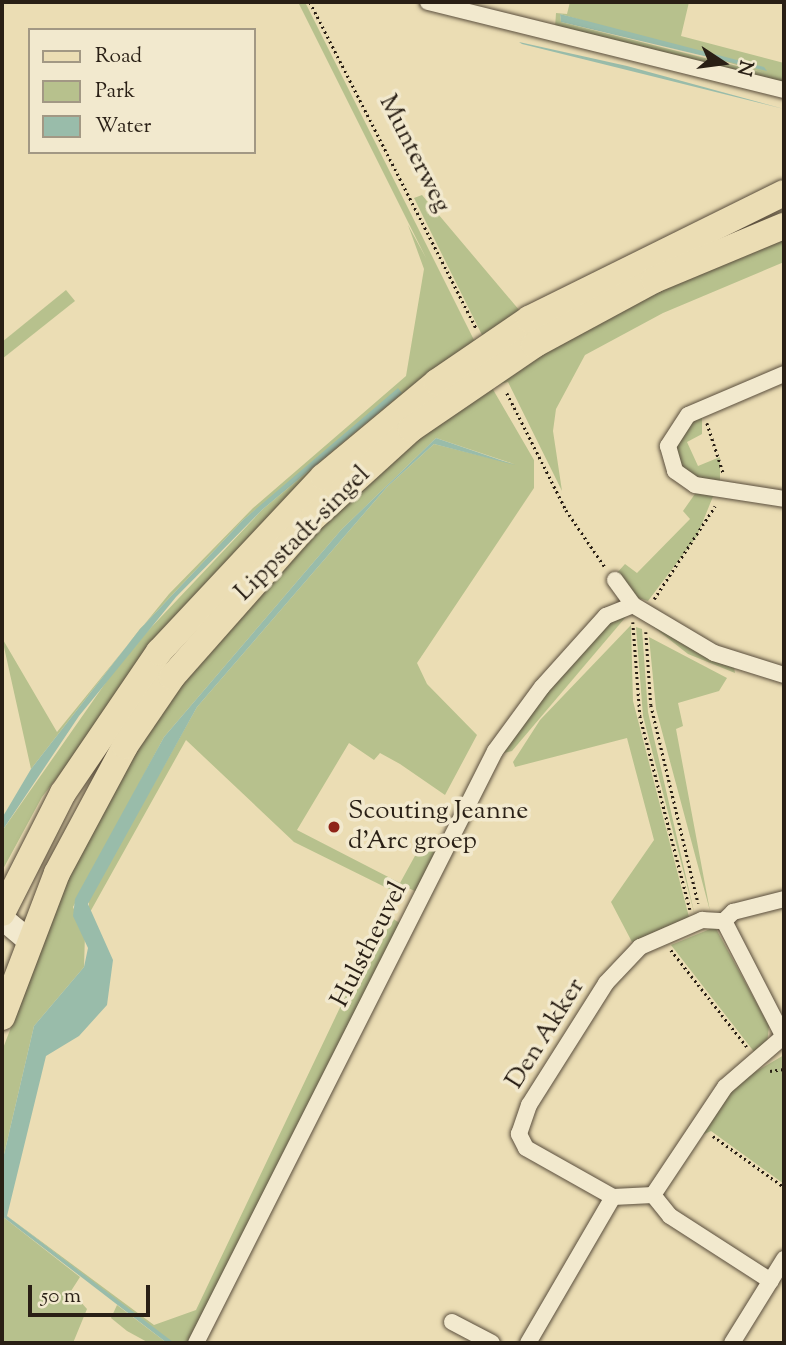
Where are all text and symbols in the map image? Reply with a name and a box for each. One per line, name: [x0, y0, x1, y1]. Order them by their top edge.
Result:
legend: [28, 28, 256, 154]
north arrow: [688, 28, 758, 98]
text: Road: [95, 42, 142, 72]
text: N: [729, 57, 759, 78]
text: Park: [95, 77, 135, 107]
street label: Munterweg: [371, 90, 457, 218]
text: Water: [95, 112, 151, 142]
street label: Lippstadt-singel: [229, 460, 377, 608]
place label: Scouting Jeanne d'Arc groep: [348, 796, 528, 858]
marker: Scouting Jeanne d'Arc groep: [326, 819, 342, 835]
street label: Hulstheuvel: [325, 877, 415, 1013]
street label: Den Akker: [500, 973, 592, 1095]
scale bar: [32, 1272, 154, 1316]
text: 50 m: [41, 1282, 81, 1312]

